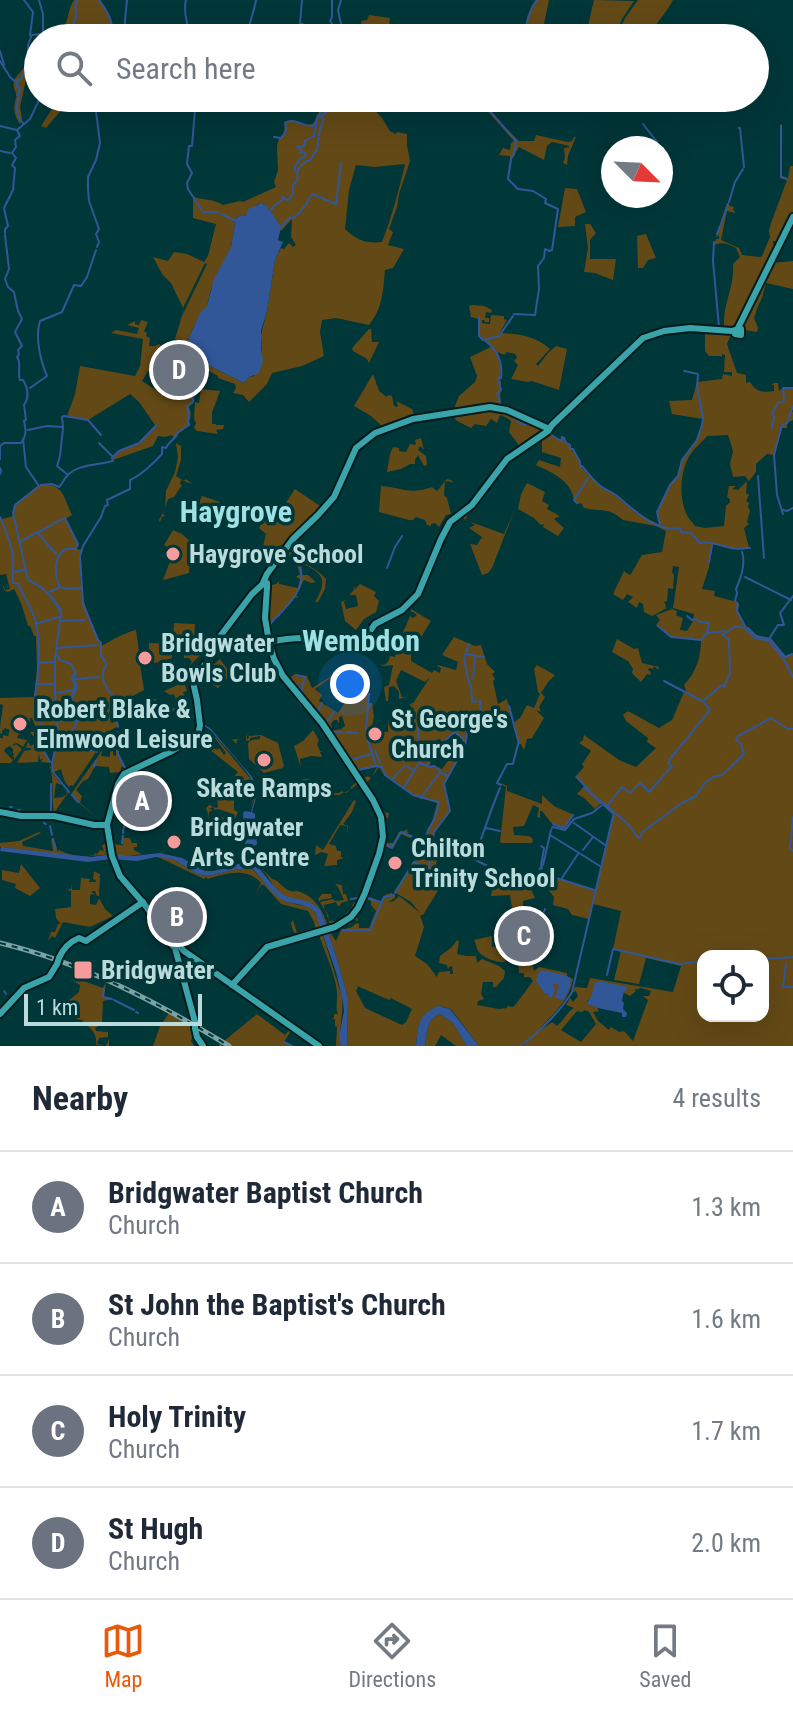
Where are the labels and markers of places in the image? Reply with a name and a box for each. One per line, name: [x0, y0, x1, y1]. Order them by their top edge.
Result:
pin: D: [153, 340, 205, 400]
place label: Haygrove School: [189, 539, 364, 569]
marker: Haygrove School: [164, 545, 182, 563]
place label: Bridgwater Bowls Club: [161, 628, 276, 688]
marker: Bridgwater Bowls Club: [136, 649, 154, 667]
place label: Robert Blake & Elmwood Leisure: [36, 694, 213, 754]
place label: St George's Church: [391, 704, 508, 764]
marker: Robert Blake & Elmwood Leisure: [11, 715, 29, 733]
marker: St George's Church: [366, 725, 384, 743]
marker: Skate Ramps: [255, 751, 273, 769]
pin: A: [116, 771, 168, 831]
place label: Skate Ramps: [196, 773, 332, 803]
place label: Bridgwater Arts Centre: [190, 812, 309, 872]
marker: Bridgwater Arts Centre: [165, 833, 183, 851]
place label: Chilton Trinity School: [411, 833, 556, 893]
marker: Chilton Trinity School: [386, 854, 404, 872]
pin: B: [151, 887, 203, 947]
pin: C: [498, 906, 550, 966]
place label: Bridgwater: [101, 955, 215, 985]
marker: Bridgwater: [72, 959, 94, 981]

